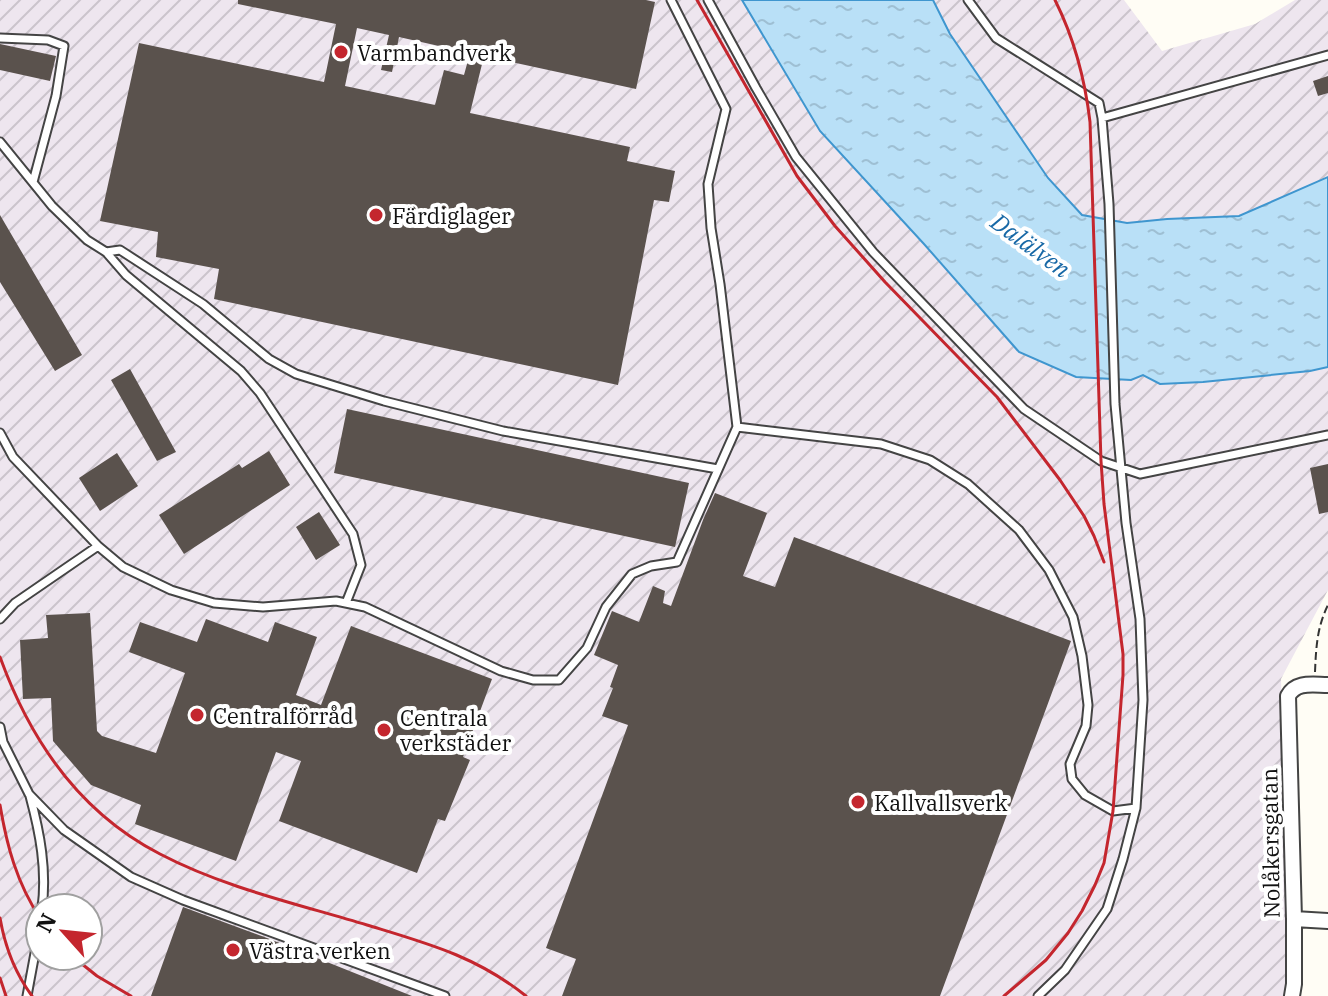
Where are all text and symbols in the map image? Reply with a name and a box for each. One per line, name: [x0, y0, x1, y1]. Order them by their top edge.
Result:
place label: Varmbandverk: [357, 38, 512, 67]
marker: Varmbandverk: [332, 43, 350, 61]
place label: Färdiglager: [392, 201, 511, 230]
water label: Dalälven: [984, 205, 1077, 285]
marker: Färdiglager: [367, 206, 385, 224]
place label: Centralförråd: [213, 701, 354, 730]
place label: Centrala verkstäder: [400, 703, 511, 757]
marker: Centralförråd: [188, 706, 206, 724]
marker: Centrala verkstäder: [375, 721, 393, 739]
street label: Nolåkersgatan: [1254, 768, 1286, 918]
place label: Kallvallsverk: [874, 788, 1008, 817]
marker: Kallvallsverk: [849, 793, 867, 811]
north arrow: [24, 892, 104, 972]
text: N: [29, 908, 63, 937]
place label: Västra verken: [249, 936, 391, 965]
marker: Västra verken: [224, 941, 242, 959]

